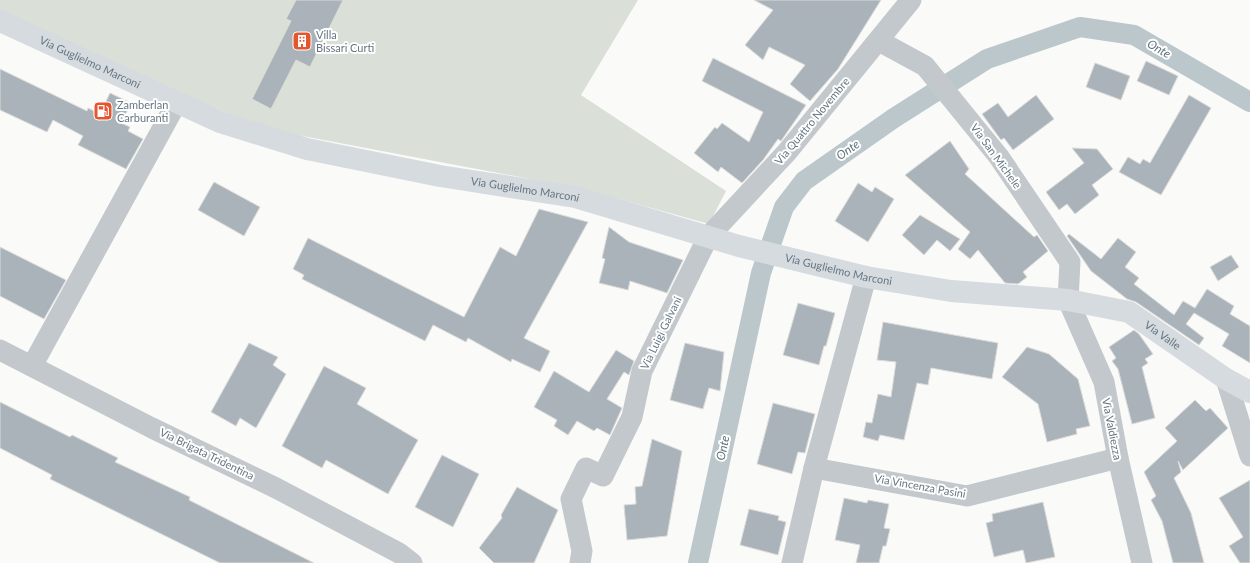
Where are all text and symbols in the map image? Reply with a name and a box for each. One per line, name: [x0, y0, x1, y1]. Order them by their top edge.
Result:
place label: Villa Bissari Curti: [316, 28, 374, 54]
building icon: Villa Bissari Curti: [291, 30, 313, 52]
street label: Via Guglielmo Marconi: [38, 33, 143, 91]
water label: Onte: [1145, 36, 1174, 61]
street label: Via Quattro Novembre: [771, 74, 852, 167]
place label: Zamberlan Carburanti: [117, 98, 169, 124]
fuel station icon: Zamberlan Carburanti: [92, 100, 114, 122]
street label: Via San Michele: [968, 121, 1024, 191]
water label: Onte: [833, 136, 862, 163]
street label: Via Guglielmo Marconi: [470, 174, 581, 204]
street label: Via Guglielmo Marconi: [784, 250, 894, 287]
street label: Via Luigi Galvani: [637, 294, 684, 371]
street label: Via Valle: [1142, 318, 1184, 352]
street label: Via Valdiezza: [1100, 397, 1125, 461]
street label: Via Brigata Tridentina: [158, 425, 257, 482]
water label: Onte: [713, 434, 732, 462]
street label: Via Vincenza Pasini: [873, 471, 967, 500]

